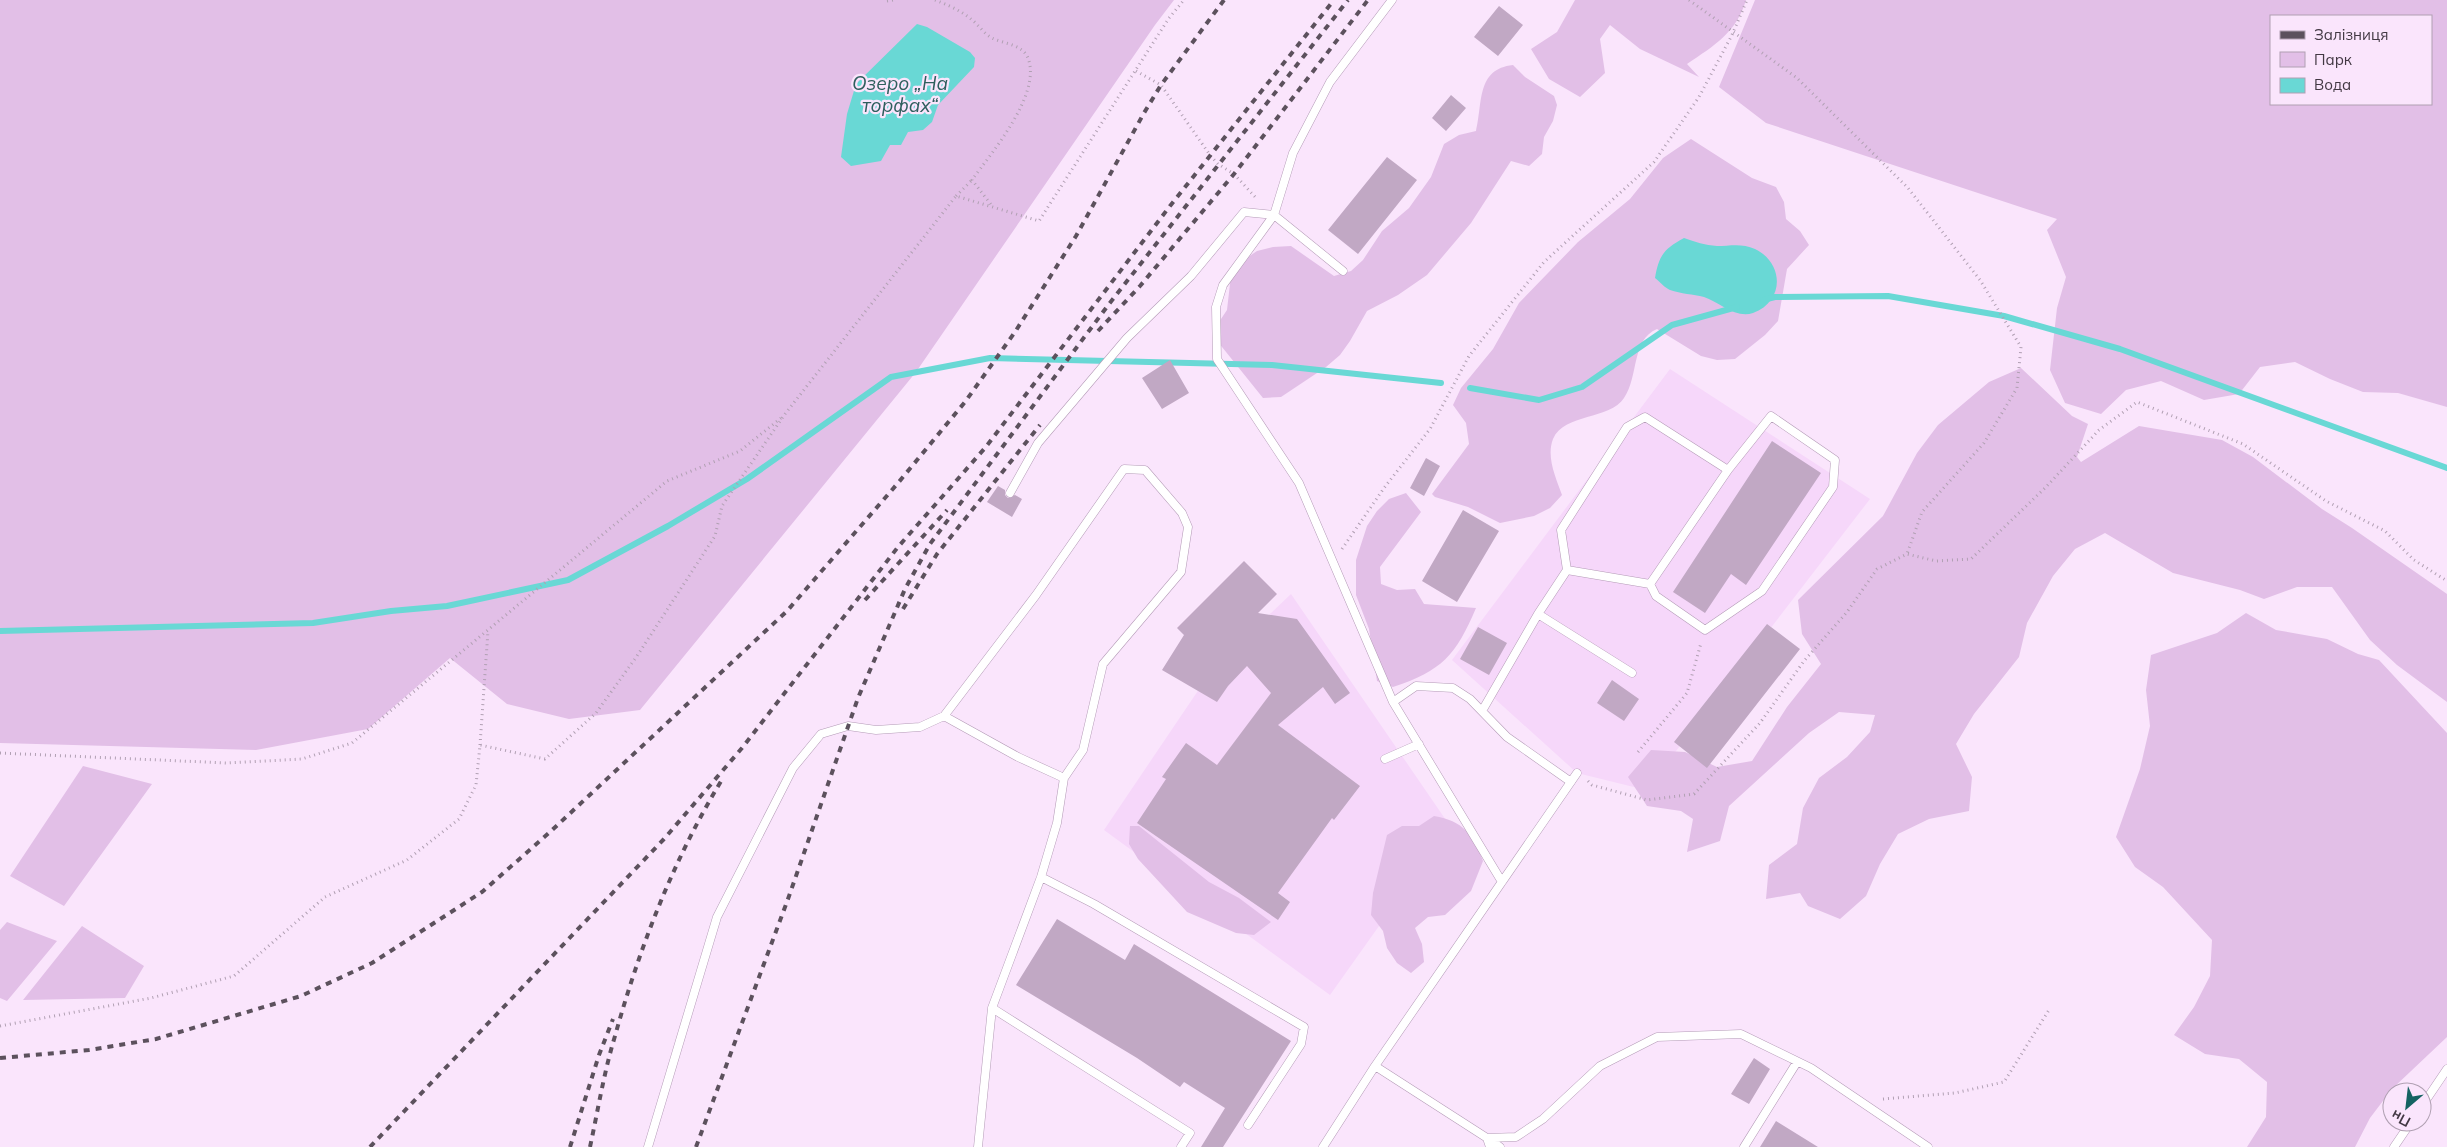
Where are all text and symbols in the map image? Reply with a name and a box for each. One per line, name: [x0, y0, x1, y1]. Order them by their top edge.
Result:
legend: [2270, 15, 2432, 105]
text: Залізниця: [2314, 25, 2388, 44]
text: Парк: [2314, 50, 2353, 69]
water label: Озеро „На торфах“: [852, 71, 948, 117]
text: Вода: [2314, 75, 2351, 94]
north arrow: [2382, 1082, 2432, 1132]
text: Пн: [2388, 1106, 2414, 1131]

